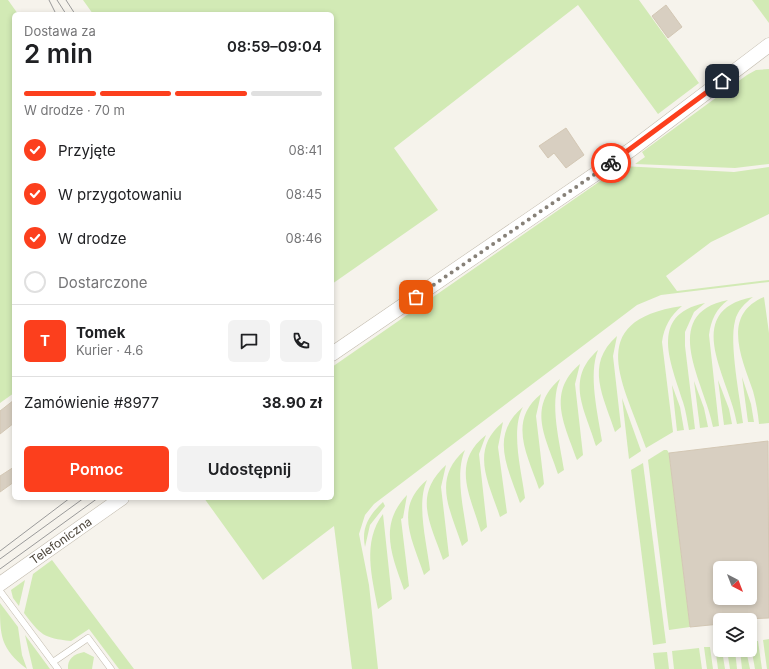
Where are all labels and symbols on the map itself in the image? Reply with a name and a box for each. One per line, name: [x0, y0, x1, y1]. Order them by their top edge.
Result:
pin: [705, 64, 739, 98]
courier: [591, 143, 631, 183]
pin: [399, 280, 433, 314]
street label: Telefoniczna: [27, 514, 95, 567]
north arrow: [713, 561, 757, 605]

